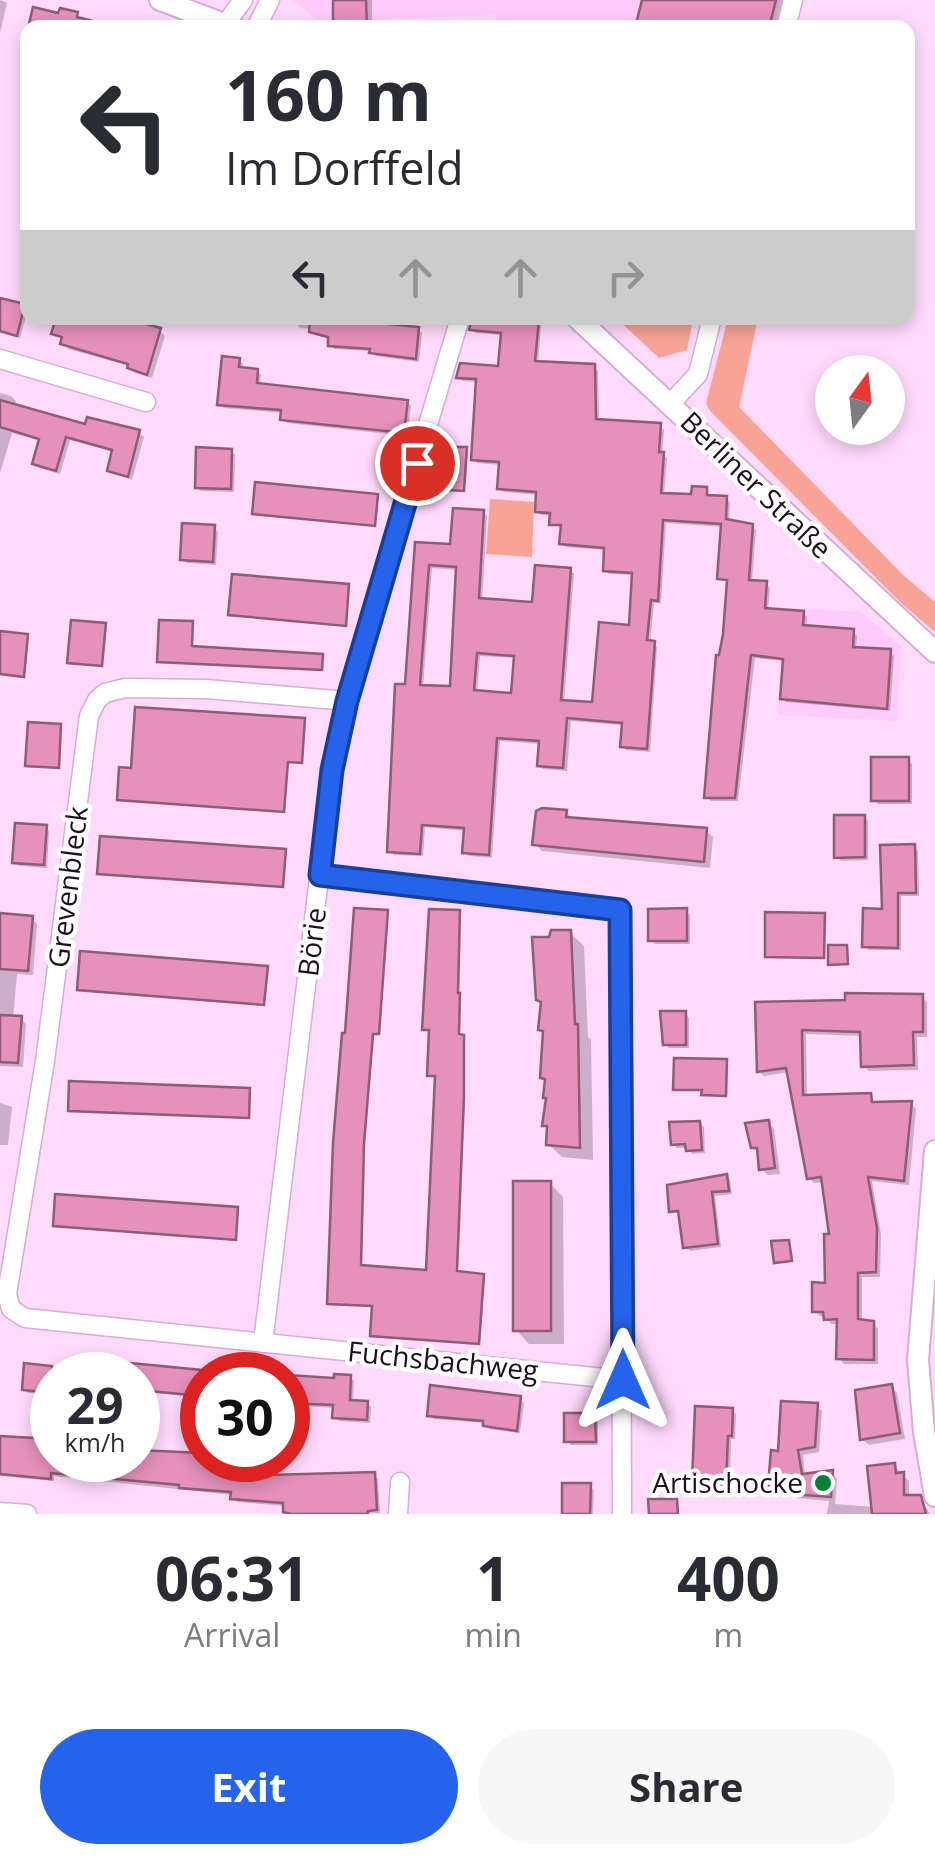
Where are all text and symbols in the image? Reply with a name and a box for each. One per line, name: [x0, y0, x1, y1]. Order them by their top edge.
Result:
text: 160 m: [225, 46, 432, 142]
icon: left: [60, 60, 190, 190]
text: Im Dorffeld: [225, 137, 463, 198]
icon: left: [283, 250, 338, 305]
icon: ahead: [388, 250, 443, 305]
icon: ahead: [493, 250, 548, 305]
icon: right: [598, 250, 653, 305]
north arrow: [815, 355, 905, 445]
map controls: [815, 355, 905, 445]
street label: Berliner Straße: [673, 402, 841, 566]
pin: [375, 421, 460, 506]
icon: arrive: [390, 436, 445, 491]
street label: Grevenbleck: [38, 804, 96, 970]
street label: Börie: [288, 905, 334, 979]
position arrow: [571, 1328, 675, 1432]
street label: Fuchsbachweg: [346, 1331, 540, 1389]
speed limit sign: 30: [180, 1352, 310, 1482]
text: 29: [66, 1371, 124, 1439]
text: km/h: [65, 1425, 125, 1459]
place label: Artischocke: [652, 1463, 803, 1501]
marker: Artischocke: [812, 1472, 834, 1494]
text: 06:31: [155, 1537, 309, 1619]
text: 1: [476, 1537, 510, 1619]
text: 400: [677, 1537, 780, 1619]
text: Arrival: [184, 1613, 280, 1656]
text: min: [465, 1613, 522, 1656]
text: m: [714, 1613, 743, 1656]
button: Exit: [40, 1729, 458, 1844]
button: Share: [478, 1729, 895, 1844]

